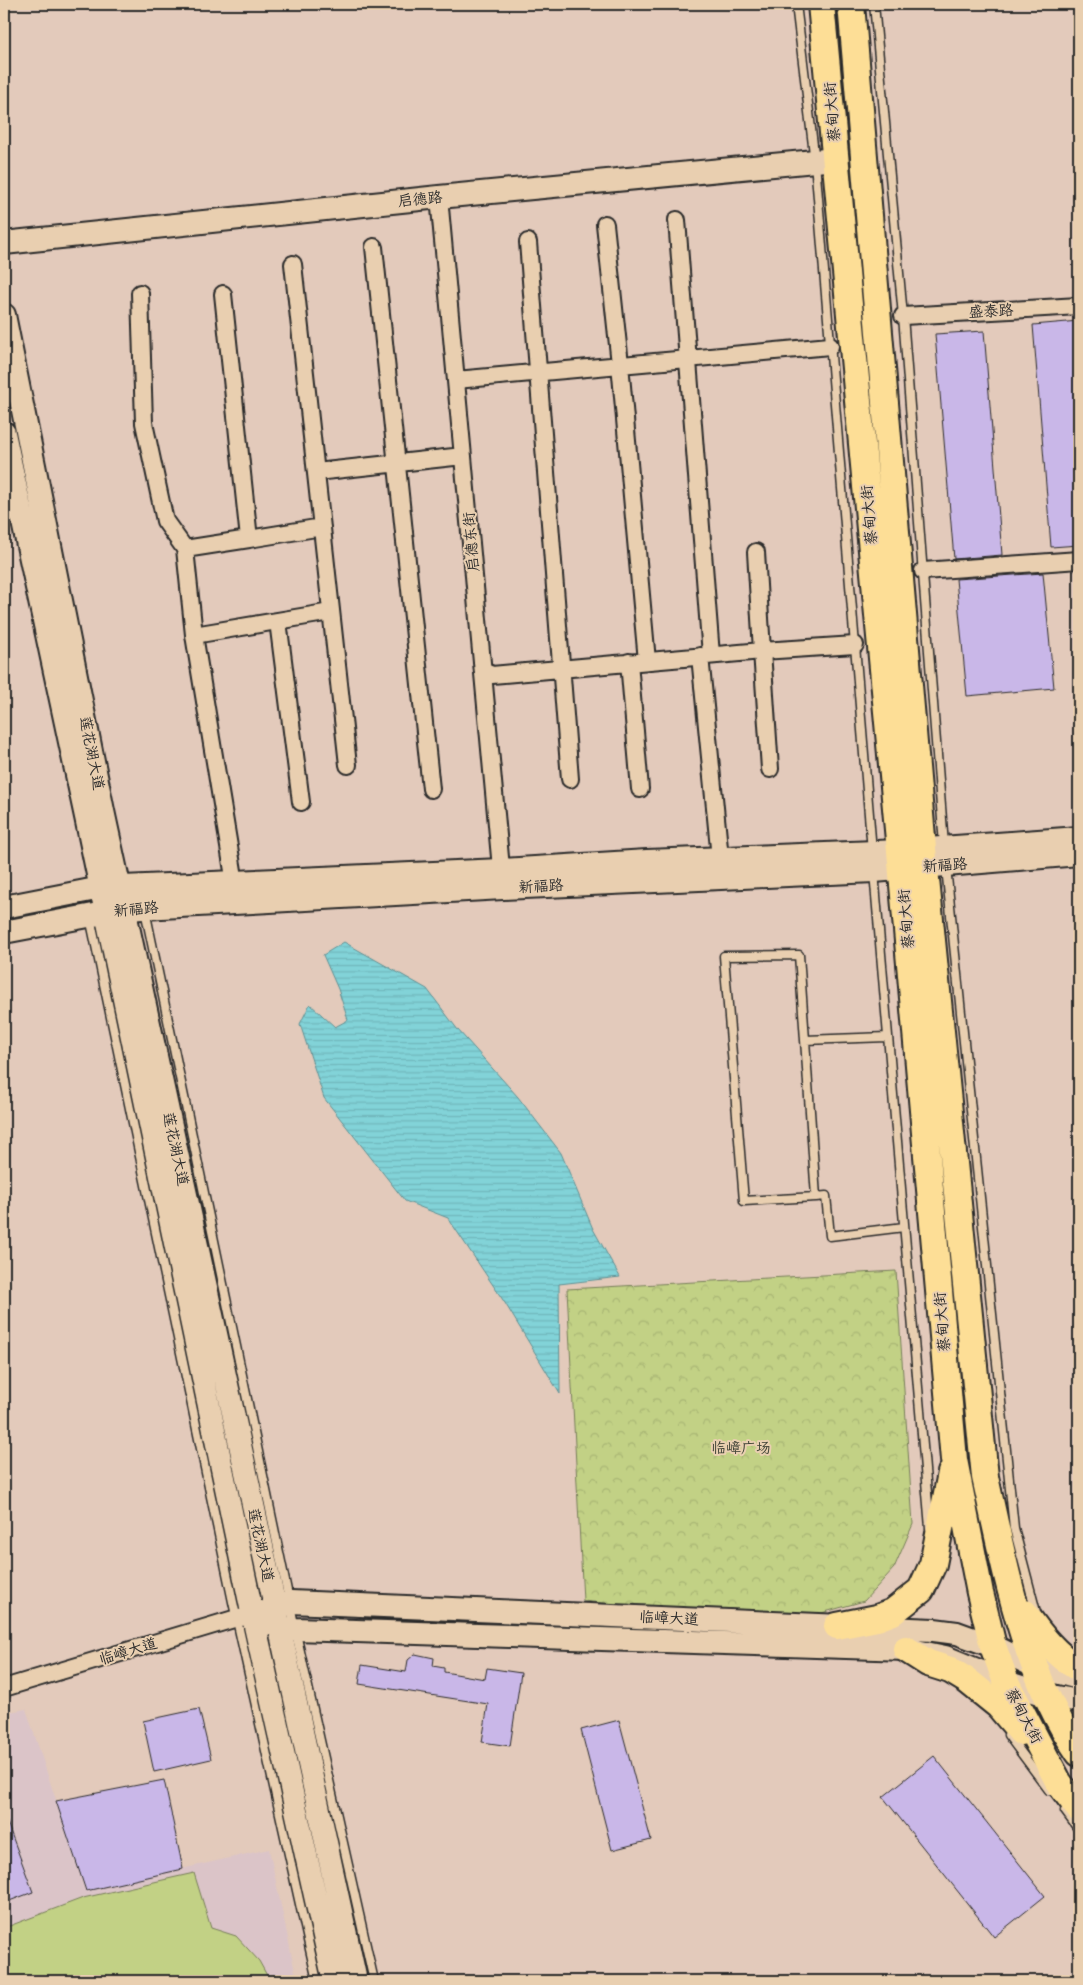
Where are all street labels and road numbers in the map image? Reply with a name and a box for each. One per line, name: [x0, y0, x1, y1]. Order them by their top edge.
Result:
street label: 蔡甸大街: [818, 81, 848, 143]
street label: 启德路: [396, 186, 444, 214]
street label: 盛泰路: [968, 299, 1014, 325]
street label: 蔡甸大街: [855, 484, 885, 546]
street label: 启德东街: [457, 511, 487, 573]
street label: 莲花湖大道: [72, 714, 110, 792]
street label: 新福路: [922, 852, 968, 880]
street label: 新福路: [518, 874, 564, 900]
street label: 蔡甸大街: [892, 888, 922, 950]
street label: 新福路: [113, 896, 160, 924]
street label: 莲花湖大道: [155, 1110, 195, 1188]
street label: 蔡甸大街: [928, 1291, 958, 1353]
street label: 莲花湖大道: [240, 1506, 280, 1584]
street label: 临嶂大道: [638, 1605, 700, 1633]
street label: 临嶂大道: [96, 1632, 160, 1672]
street label: 蔡甸大街: [998, 1684, 1048, 1749]

